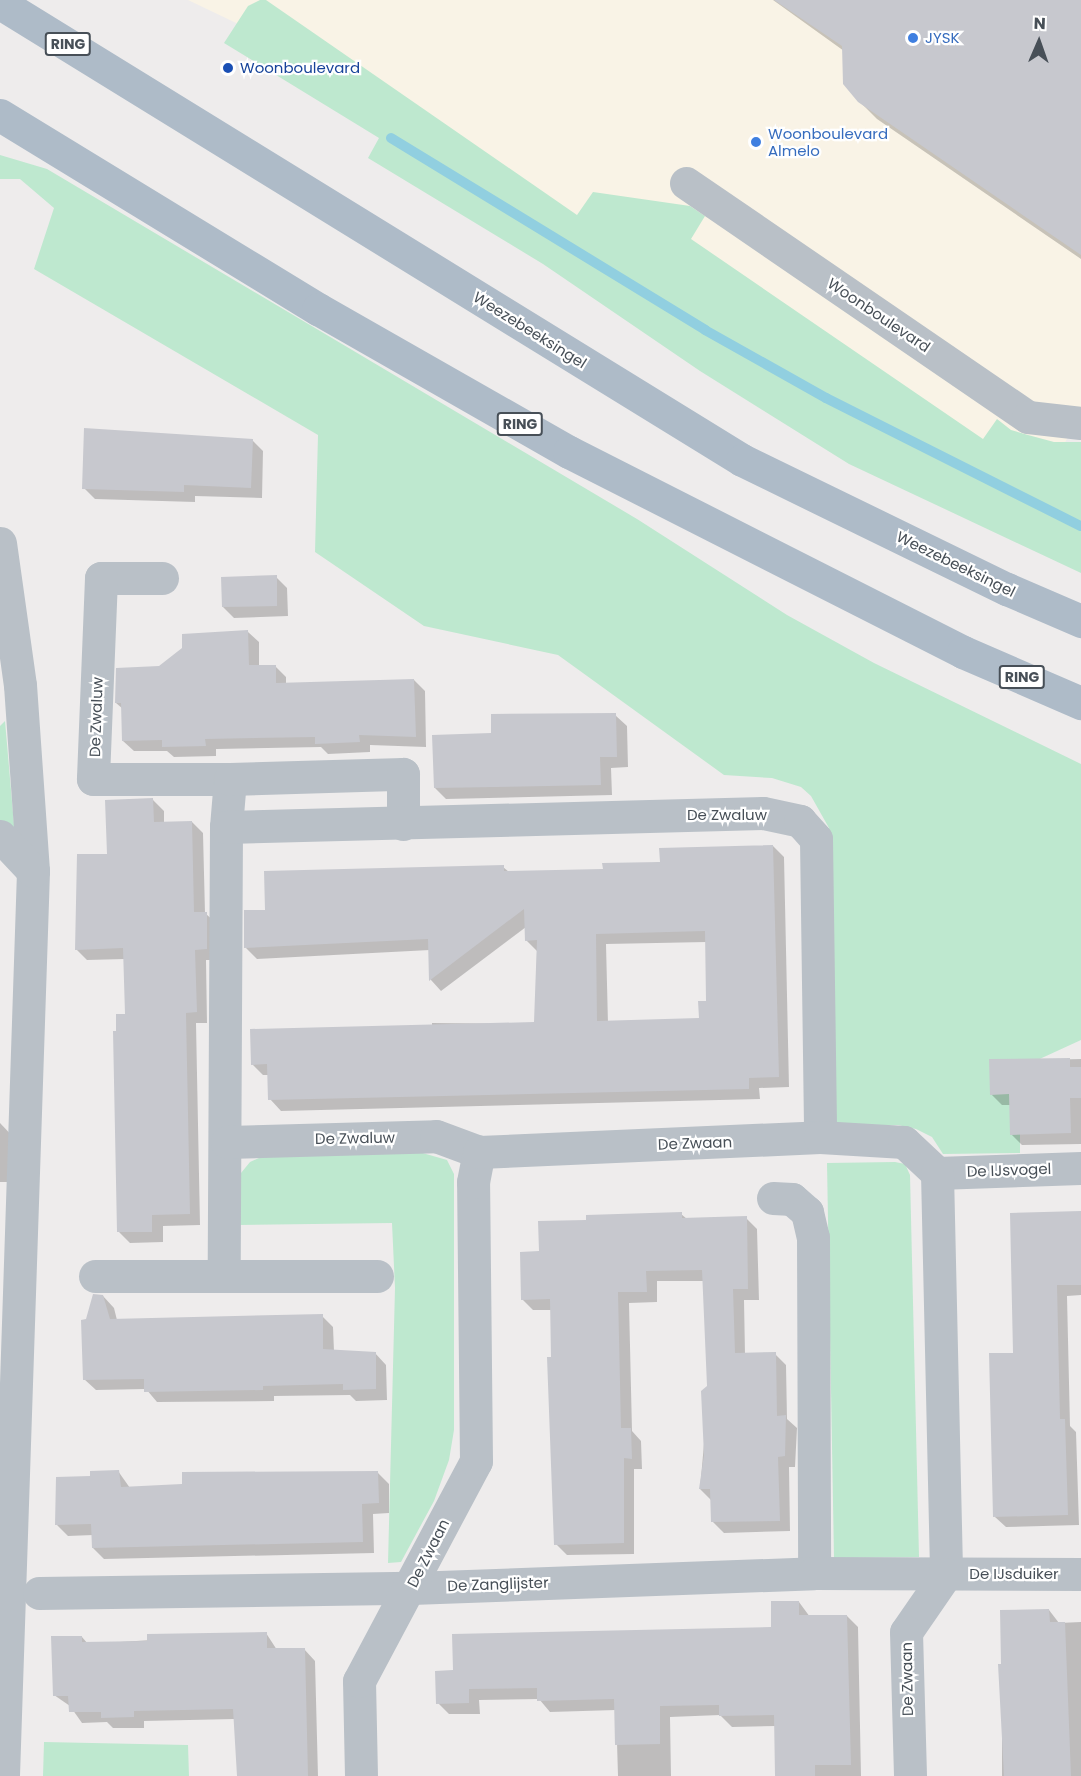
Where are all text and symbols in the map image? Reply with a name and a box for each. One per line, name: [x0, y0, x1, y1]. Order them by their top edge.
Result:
north arrow: [1009, 12, 1069, 72]
text: N: [1033, 12, 1046, 35]
place label: JYSK: [925, 29, 959, 47]
marker: JYSK: [906, 31, 920, 45]
road number: RING: [44, 33, 92, 55]
place label: Woonboulevard: [240, 59, 360, 77]
marker: Woonboulevard: [221, 61, 235, 75]
place label: Woonboulevard Almelo: [768, 124, 888, 159]
marker: Woonboulevard Almelo: [749, 135, 763, 149]
street label: Woonboulevard: [824, 274, 934, 356]
street label: Weezebeeksingel: [470, 288, 590, 372]
road number: RING: [496, 413, 544, 435]
street label: Weezebeeksingel: [894, 527, 1018, 601]
road number: RING: [998, 666, 1046, 688]
street label: De Zwaluw: [86, 677, 106, 757]
street label: De Zwaluw: [687, 806, 767, 824]
street label: De Zwaluw: [315, 1128, 395, 1148]
street label: De Zwaan: [658, 1133, 732, 1153]
street label: De IJsvogel: [966, 1160, 1052, 1180]
street label: De Zwaan: [403, 1516, 453, 1590]
street label: De IJsduiker: [969, 1565, 1059, 1583]
street label: De Zanglijster: [447, 1573, 549, 1595]
street label: De Zwaan: [897, 1642, 917, 1716]

